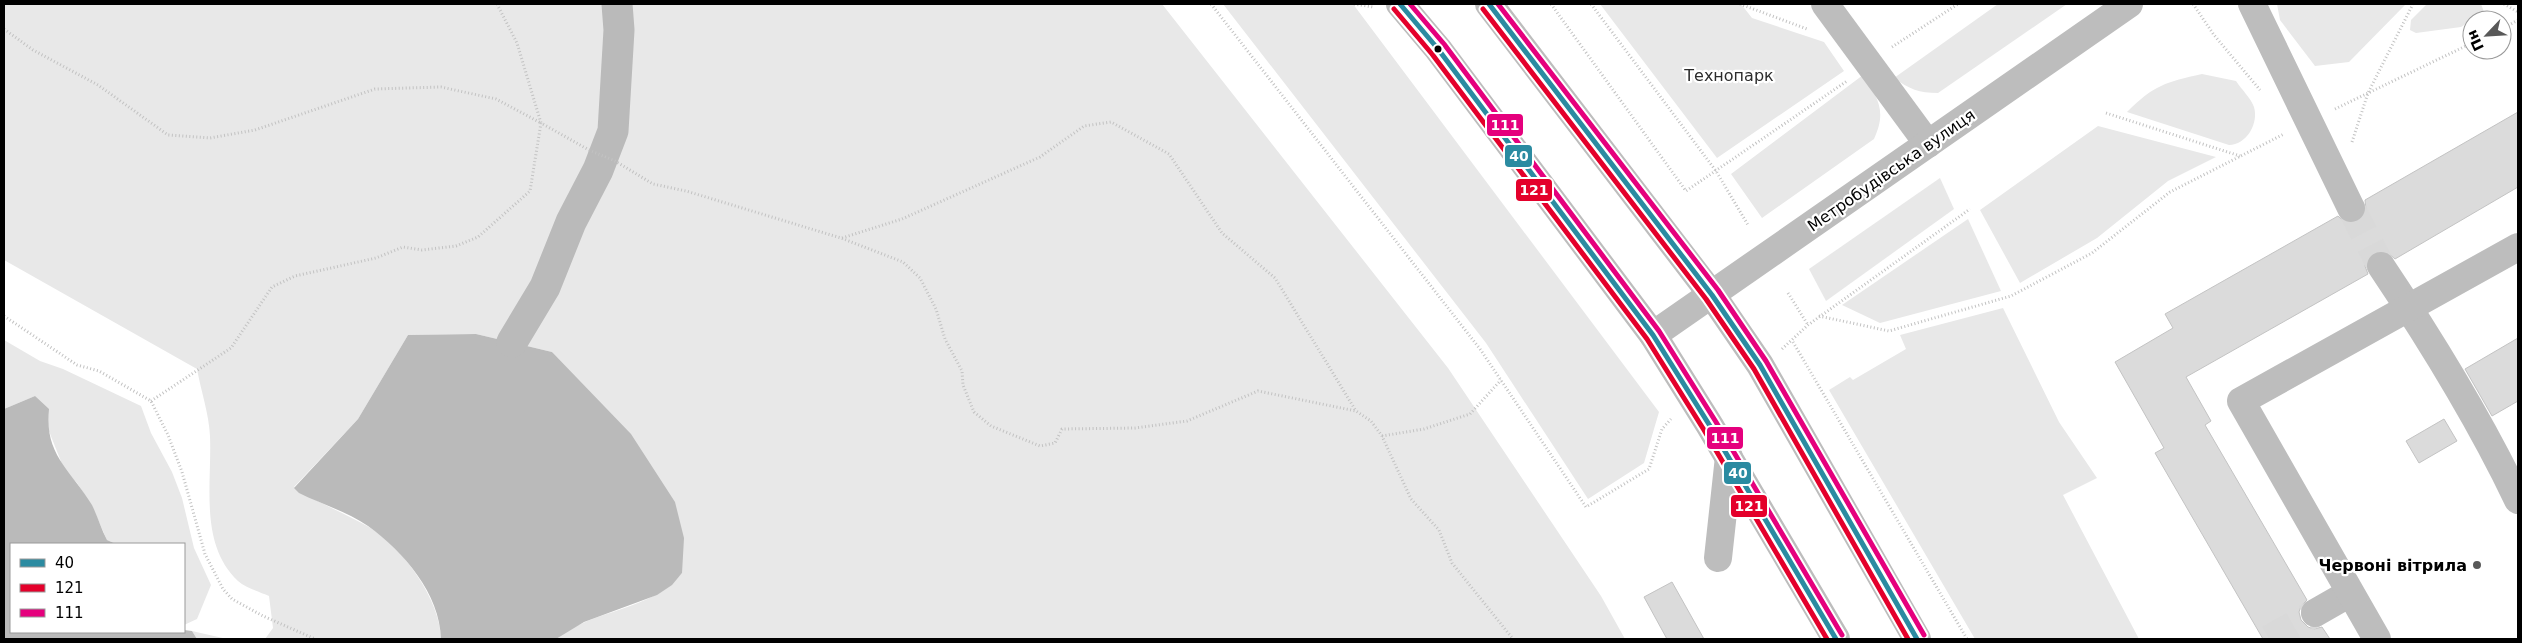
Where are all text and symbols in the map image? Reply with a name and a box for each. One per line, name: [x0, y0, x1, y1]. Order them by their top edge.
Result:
north arrow: [2462, 10, 2512, 60]
text: Пн: [2463, 27, 2487, 54]
unlabelled marker: [1433, 44, 1443, 54]
park label: Технопарк: [1683, 66, 1774, 85]
street label: Метробудівська вулиця: [1804, 105, 1979, 236]
line badge: 111: [1486, 113, 1524, 137]
text: 111: [1490, 117, 1520, 133]
line badge: 40: [1504, 144, 1533, 168]
text: 40: [1509, 148, 1529, 164]
line badge: 121: [1515, 178, 1553, 202]
text: 121: [1519, 182, 1549, 198]
line badge: 111: [1706, 426, 1744, 450]
text: 111: [1710, 430, 1740, 446]
line badge: 40: [1723, 461, 1752, 485]
text: 40: [1728, 465, 1748, 481]
line badge: 121: [1730, 494, 1768, 518]
text: 121: [1734, 498, 1764, 514]
legend: [10, 543, 185, 633]
text: 40: [55, 554, 74, 572]
place label: Червоні вітрила: [2318, 556, 2467, 575]
marker: Червоні вітрила: [2471, 559, 2483, 571]
text: 121: [55, 579, 84, 597]
text: 111: [55, 604, 84, 622]

